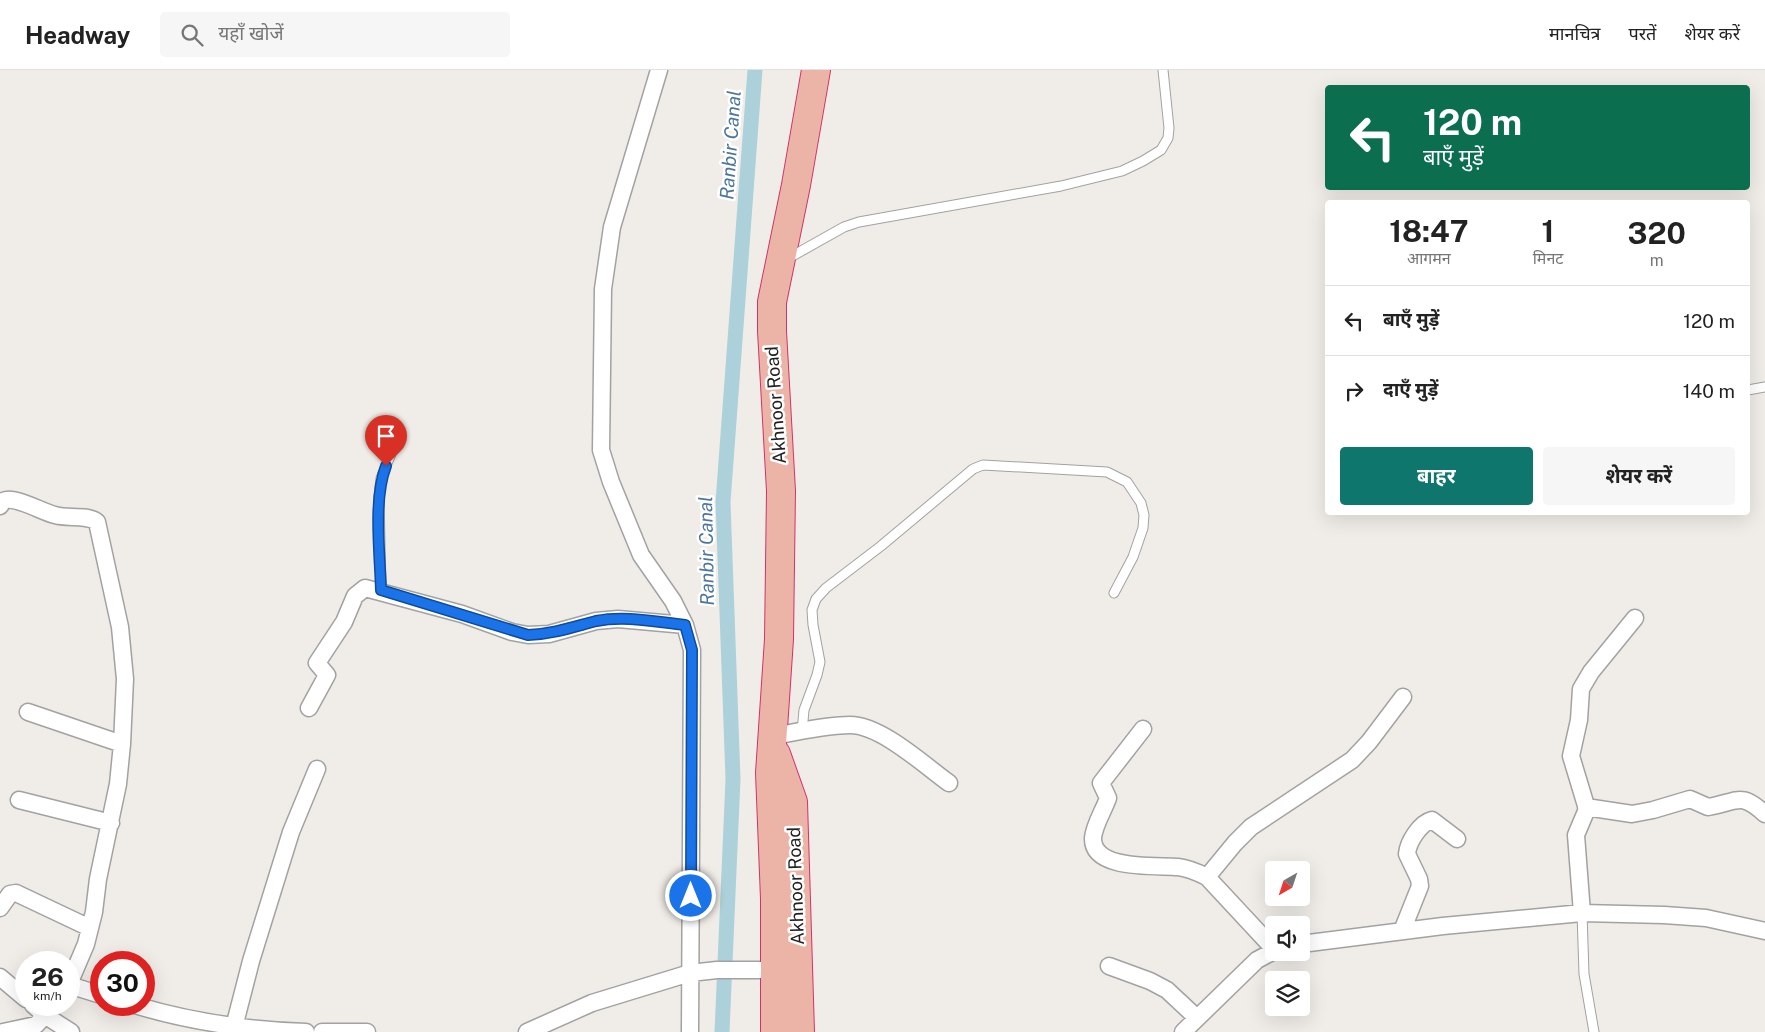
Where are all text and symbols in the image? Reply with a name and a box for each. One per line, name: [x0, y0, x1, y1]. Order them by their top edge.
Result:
search box: [160, 12, 510, 57]
text: Headway: [25, 21, 130, 49]
icon: search: [178, 21, 206, 49]
text: यहाँ खोजें: [218, 22, 283, 44]
text: मानचित्र: [1549, 23, 1601, 44]
text: परतें: [1629, 23, 1656, 44]
text: शेयर करें: [1684, 23, 1740, 44]
water label: Ranbir Canal: [715, 90, 745, 200]
text: 120 m: [1423, 102, 1522, 143]
icon: left: [1340, 105, 1405, 170]
text: बाएँ मुड़ें: [1423, 144, 1484, 170]
text: 18:47: [1389, 213, 1469, 249]
text: 1: [1542, 213, 1554, 249]
text: 320: [1628, 215, 1686, 251]
text: आगमन: [1407, 249, 1451, 268]
text: मिनट: [1533, 249, 1563, 268]
text: m: [1650, 251, 1664, 270]
icon: left: [1340, 307, 1368, 335]
text: बाएँ मुड़ें: [1383, 308, 1439, 330]
text: 120 m: [1683, 310, 1735, 332]
street label: Akhnoor Road: [761, 345, 790, 465]
icon: right: [1340, 377, 1368, 405]
text: दाएँ मुड़ें: [1383, 378, 1438, 400]
text: 140 m: [1683, 380, 1735, 402]
pin: [365, 415, 407, 466]
icon: arrive: [372, 422, 400, 450]
button: बाहर: [1340, 447, 1533, 505]
button: शेयर करें: [1543, 447, 1735, 505]
water label: Ranbir Canal: [694, 496, 718, 606]
street label: Akhnoor Road: [783, 827, 808, 945]
north arrow: [1265, 861, 1310, 906]
map controls: [1265, 861, 1310, 1016]
position arrow: [664, 869, 716, 921]
button: sound: [1265, 916, 1310, 961]
speed limit sign: 30: [90, 951, 155, 1016]
text: 26: [31, 962, 64, 992]
button: layers: [1265, 971, 1310, 1016]
text: km/h: [33, 989, 62, 1003]

